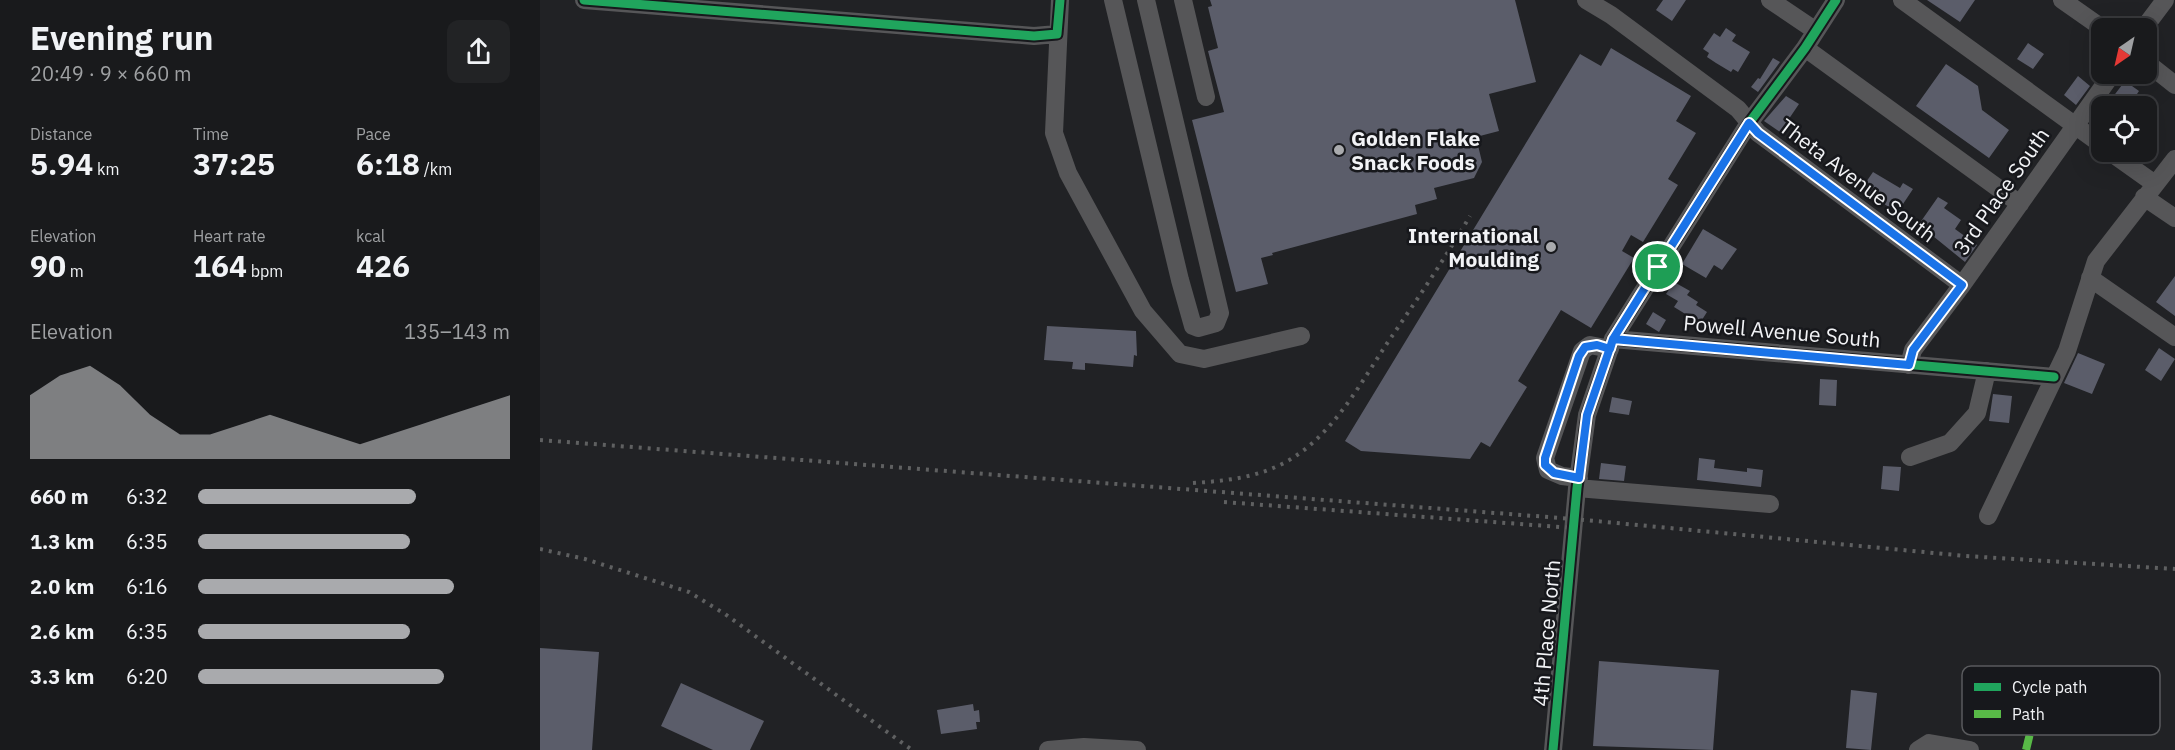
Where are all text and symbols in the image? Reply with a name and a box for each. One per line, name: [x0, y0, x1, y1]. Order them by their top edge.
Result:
text: Evening run: [30, 16, 214, 59]
north arrow: [2091, 18, 2157, 84]
map controls: [2091, 18, 2157, 162]
button: share: [447, 20, 510, 83]
text: 20:49 · 9 × 660 m: [30, 60, 191, 87]
button: locate: [2091, 96, 2157, 162]
street label: Theta Avenue South: [1774, 112, 1942, 248]
street label: 3rd Place South: [1947, 122, 2055, 260]
text: Distance: [30, 124, 92, 144]
text: Time: [193, 124, 229, 144]
text: Pace: [356, 124, 391, 144]
place label: Golden Flake Snack Foods: [1351, 124, 1480, 176]
marker: Golden Flake Snack Foods: [1332, 143, 1346, 157]
text: 5.94: [30, 144, 93, 183]
text: 37:25: [193, 144, 275, 183]
text: 6:18: [356, 144, 420, 183]
text: km: [93, 159, 120, 179]
text: /km: [420, 159, 452, 179]
place label: International Moulding: [1408, 221, 1539, 273]
text: Elevation: [30, 226, 96, 246]
text: Heart rate: [193, 226, 266, 246]
text: kcal: [356, 226, 385, 246]
marker: International Moulding: [1544, 240, 1558, 254]
pin: [1632, 241, 1683, 292]
text: 90: [30, 246, 66, 285]
text: 164: [193, 246, 247, 285]
text: 426: [356, 246, 410, 285]
icon: arrive: [1641, 250, 1674, 283]
text: m: [66, 261, 84, 281]
text: bpm: [247, 261, 283, 281]
street label: Powell Avenue South: [1682, 308, 1882, 354]
text: Elevation: [30, 318, 113, 345]
text: 135–143 m: [404, 318, 510, 345]
text: 660 m: [30, 483, 89, 510]
text: 6:32: [126, 483, 168, 510]
text: 1.3 km: [30, 528, 94, 555]
text: 6:35: [126, 528, 168, 555]
street label: 4th Place North: [1526, 558, 1566, 708]
text: 2.0 km: [30, 573, 94, 600]
text: 6:16: [126, 573, 168, 600]
text: 2.6 km: [30, 618, 94, 645]
text: 6:35: [126, 618, 168, 645]
text: 3.3 km: [30, 663, 94, 690]
text: 6:20: [126, 663, 168, 690]
legend: [1962, 666, 2160, 735]
text: Cycle path: [2012, 677, 2087, 697]
text: Path: [2012, 704, 2045, 724]

